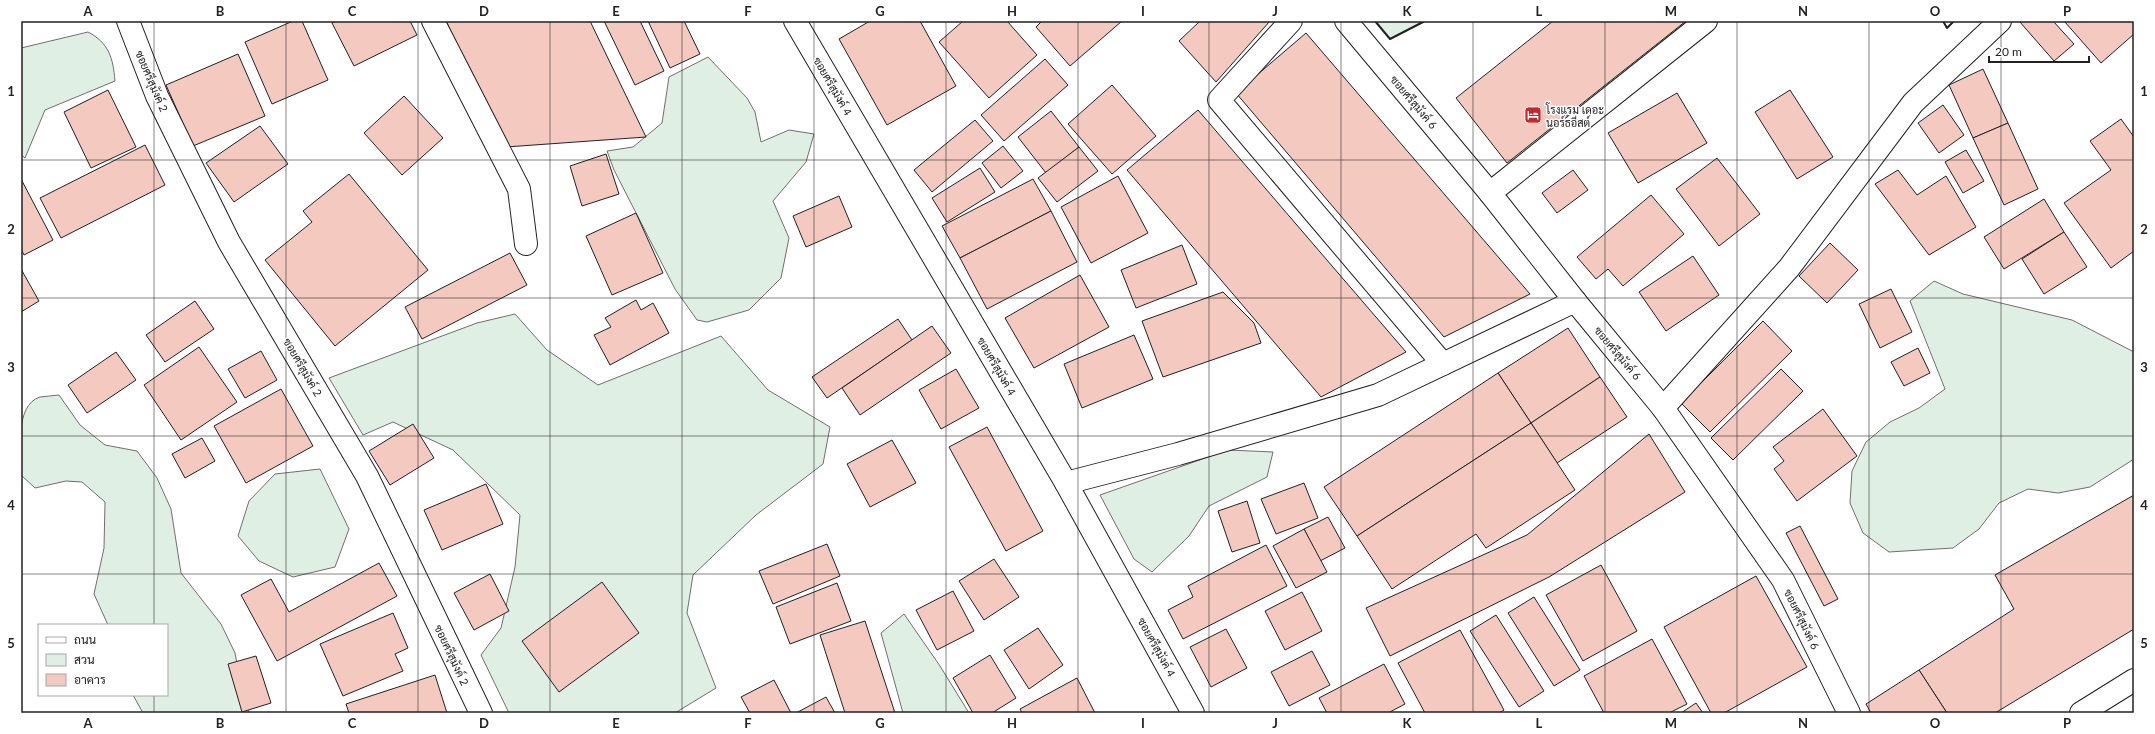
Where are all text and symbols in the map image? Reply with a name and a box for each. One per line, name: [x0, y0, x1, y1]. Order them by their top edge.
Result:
text: A: [82, 3, 93, 19]
text: B: [216, 3, 225, 19]
text: C: [348, 3, 357, 19]
text: D: [479, 3, 489, 19]
text: E: [612, 3, 620, 19]
text: F: [744, 3, 752, 19]
text: G: [875, 3, 885, 19]
text: H: [1007, 3, 1017, 19]
text: I: [1141, 3, 1145, 19]
text: J: [1272, 3, 1278, 19]
text: K: [1403, 3, 1413, 19]
text: L: [1536, 3, 1543, 19]
text: M: [1665, 3, 1677, 19]
text: N: [1798, 3, 1808, 19]
text: O: [1930, 3, 1941, 19]
text: P: [2063, 3, 2071, 19]
scale bar: [1989, 38, 2089, 64]
text: 20 m: [1995, 44, 2022, 59]
street label: ซอยศรีสุมังค์ 2: [130, 48, 172, 115]
street label: ซอยศรีสุมังค์ 4: [808, 54, 856, 120]
street label: ซอยศรีสุมังค์ 6: [1386, 72, 1441, 133]
text: 1: [7, 83, 15, 99]
text: 1: [2140, 83, 2148, 99]
place label: โรงแรม เดอะ นอร์ธอีสต์: [1545, 102, 1604, 129]
hotel icon: โรงแรม เดอะ นอร์ธอีสต์: [1523, 105, 1543, 125]
text: 2: [7, 221, 15, 237]
text: 2: [2140, 221, 2148, 237]
street label: ซอยศรีสุมังค์ 6: [1590, 323, 1645, 384]
street label: ซอยศรีสุมังค์ 4: [972, 334, 1020, 400]
street label: ซอยศรีสุมังค์ 2: [278, 335, 326, 400]
text: 3: [7, 359, 15, 375]
text: 3: [2140, 359, 2148, 375]
text: 4: [7, 497, 15, 513]
text: 4: [2140, 497, 2148, 513]
street label: ซอยศรีสุมังค์ 6: [1779, 586, 1823, 653]
street label: ซอยศรีสุมังค์ 4: [1133, 615, 1180, 681]
street label: ซอยศรีสุมังค์ 2: [430, 622, 473, 689]
legend: [38, 624, 168, 696]
text: ถนน: [74, 632, 97, 647]
text: 5: [7, 635, 15, 651]
text: 5: [2140, 635, 2148, 651]
text: สวน: [74, 652, 95, 667]
text: อาคาร: [74, 672, 106, 687]
text: A: [82, 715, 93, 731]
text: B: [216, 715, 225, 731]
text: C: [348, 715, 357, 731]
text: D: [479, 715, 489, 731]
text: E: [612, 715, 620, 731]
text: F: [744, 715, 752, 731]
text: G: [875, 715, 885, 731]
text: H: [1007, 715, 1017, 731]
text: I: [1141, 715, 1145, 731]
text: J: [1272, 715, 1278, 731]
text: K: [1403, 715, 1413, 731]
text: L: [1536, 715, 1543, 731]
text: M: [1665, 715, 1677, 731]
text: N: [1798, 715, 1808, 731]
text: O: [1930, 715, 1941, 731]
text: P: [2063, 715, 2071, 731]

